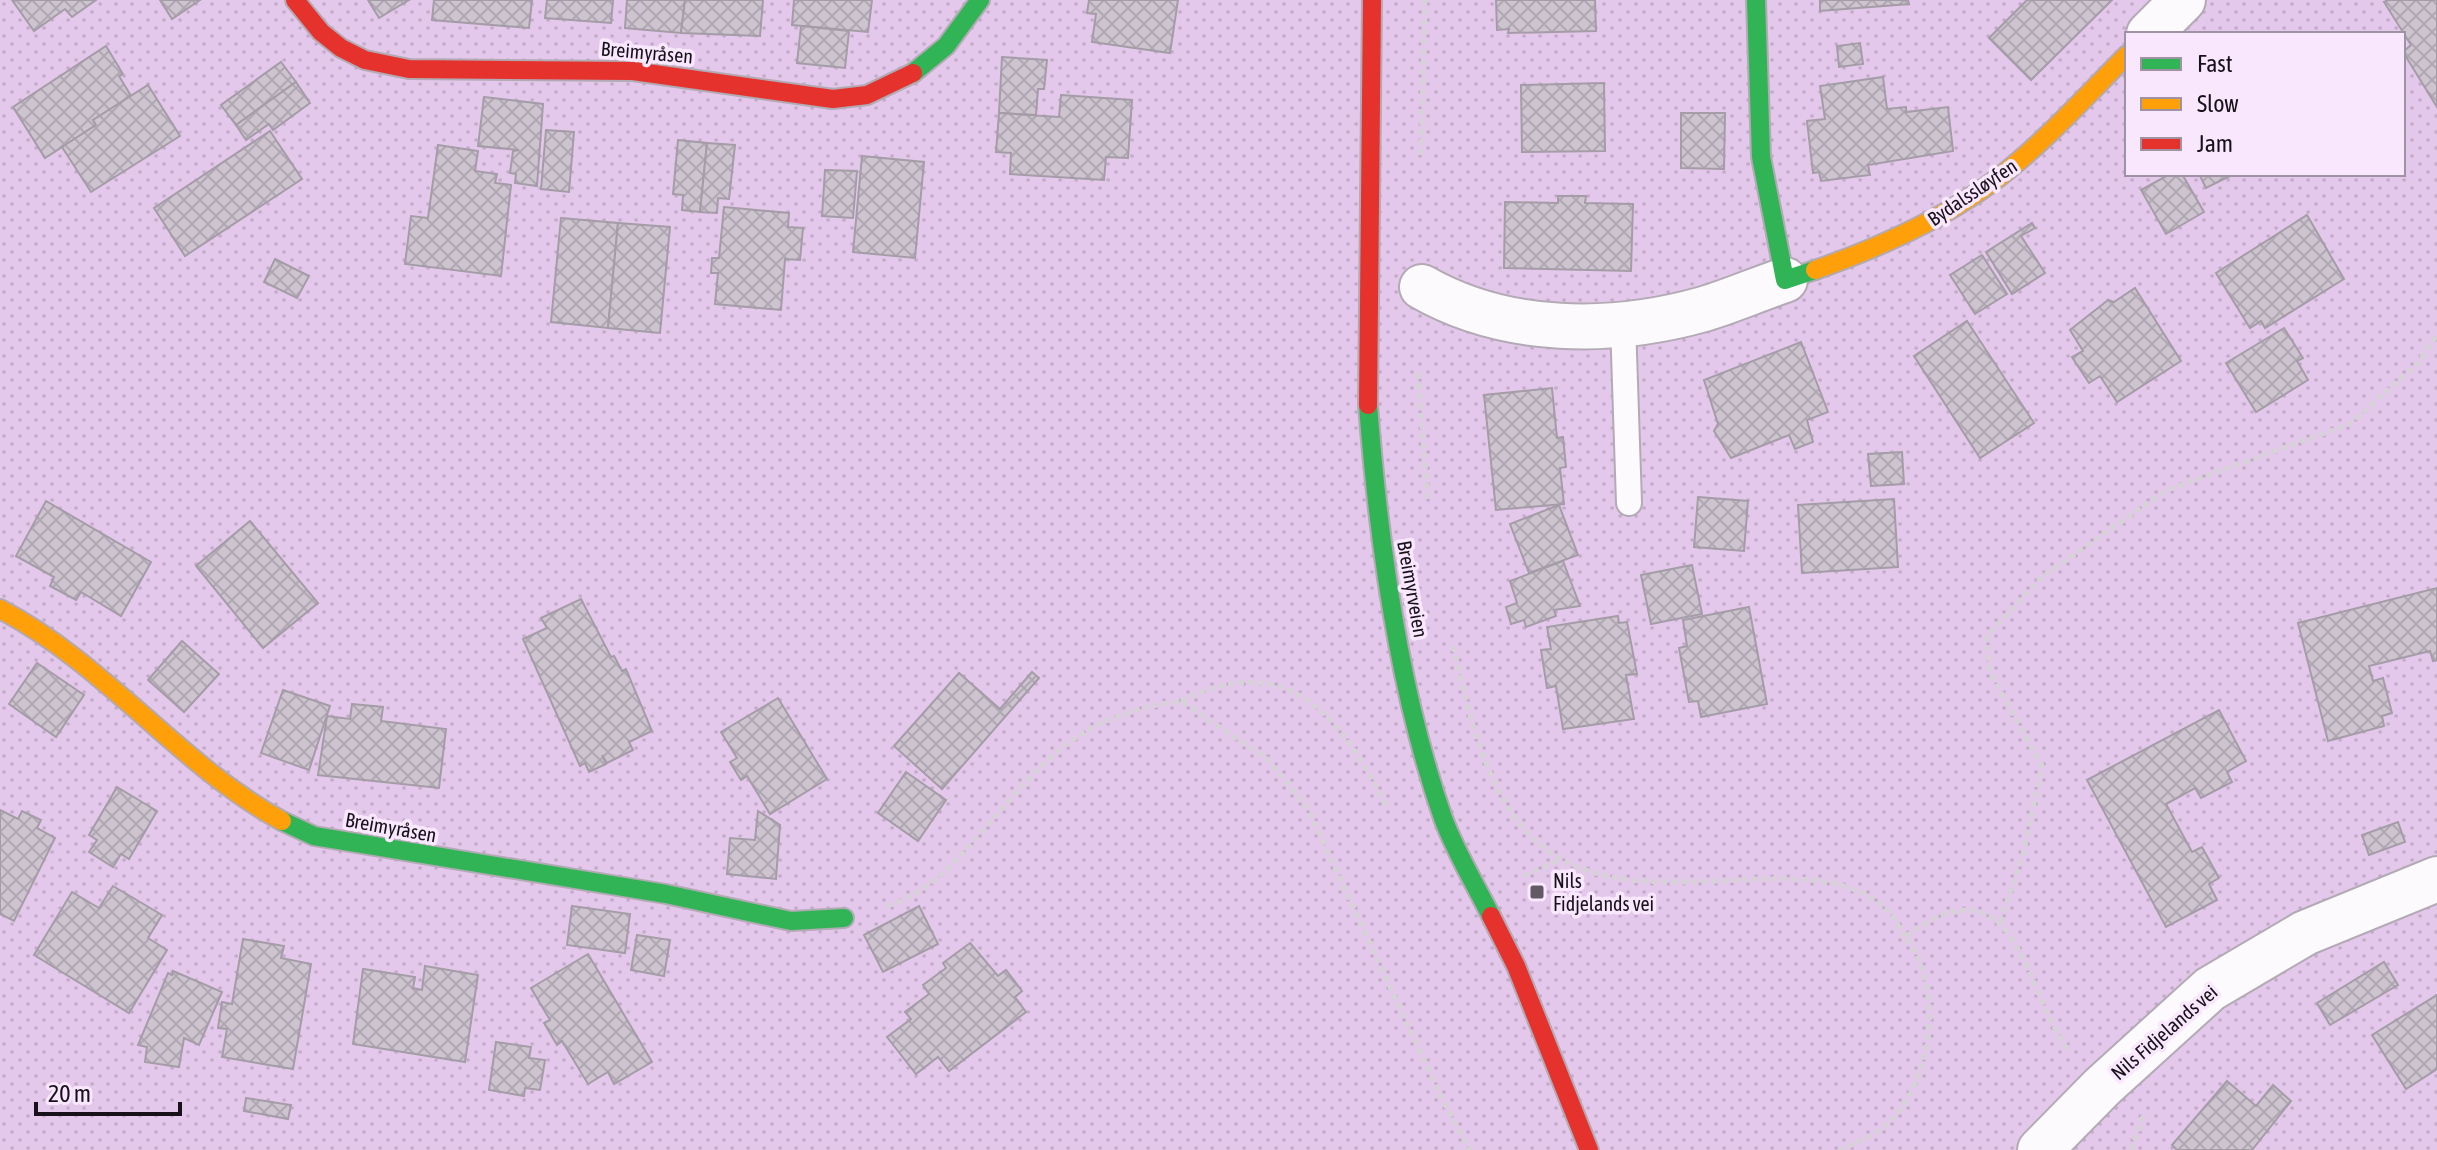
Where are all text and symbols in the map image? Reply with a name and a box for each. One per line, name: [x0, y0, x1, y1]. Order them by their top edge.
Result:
legend: [2125, 32, 2405, 176]
street label: Breimyråsen: [600, 37, 694, 67]
text: Fast: [2197, 50, 2233, 77]
text: Slow: [2197, 90, 2239, 117]
text: Jam: [2197, 130, 2233, 157]
street label: Bydalssløyfen: [1923, 154, 2021, 230]
street label: Breimyrveien: [1393, 539, 1433, 639]
street label: Breimyråsen: [344, 808, 438, 846]
place label: Nils Fidjelands vei: [1553, 869, 1654, 915]
marker: Nils Fidjelands vei: [1528, 883, 1546, 901]
street label: Nils Fidjelands vei: [2106, 980, 2222, 1084]
scale bar: [36, 1066, 180, 1116]
text: 20 m: [48, 1080, 91, 1107]

